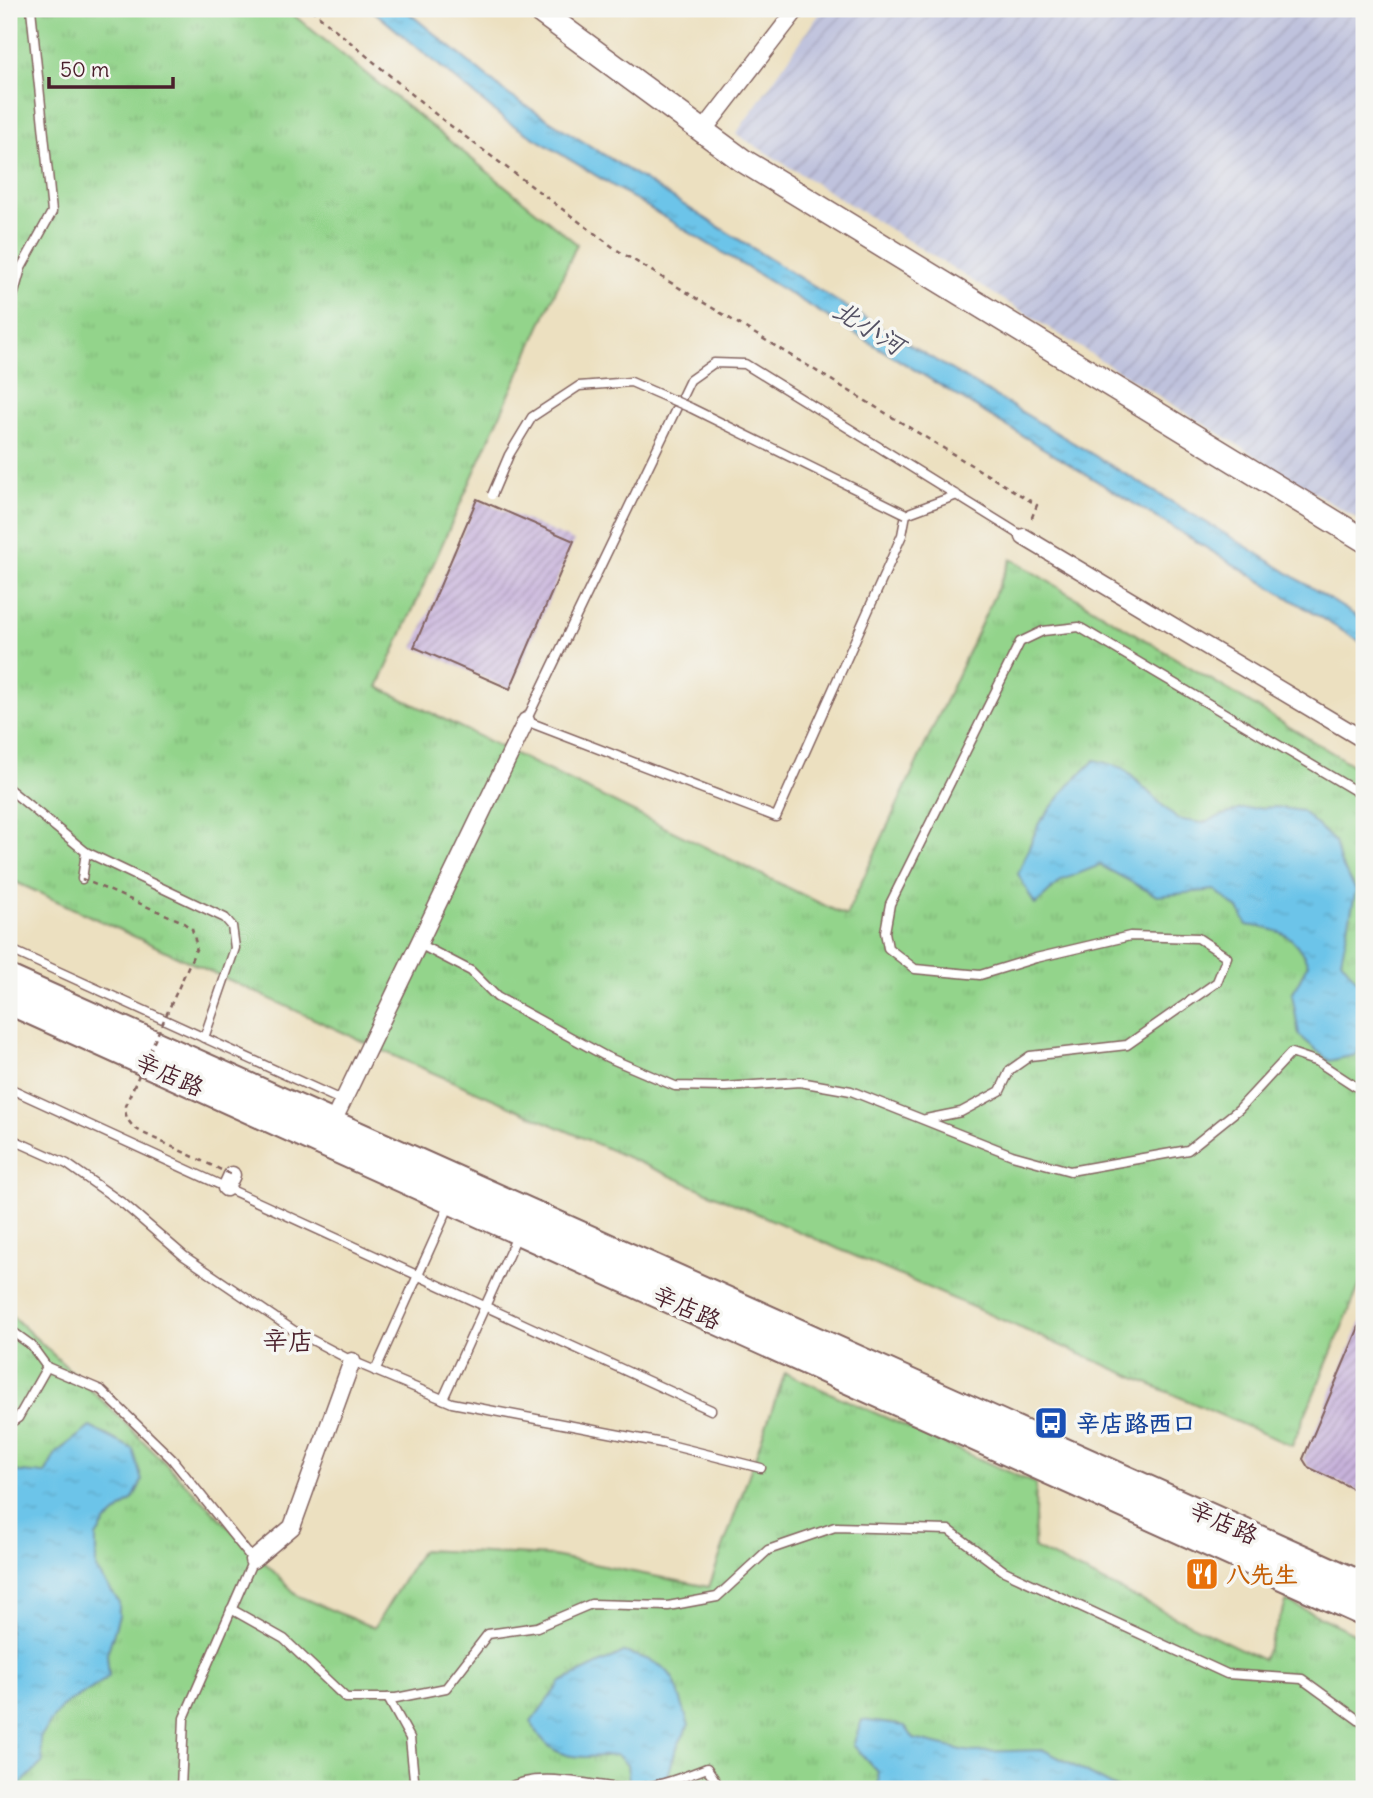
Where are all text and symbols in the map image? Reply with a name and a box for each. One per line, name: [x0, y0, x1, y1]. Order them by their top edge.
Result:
scale bar: [49, 46, 173, 90]
text: 50 m: [60, 56, 109, 83]
water label: 北小河: [827, 292, 914, 364]
street label: 辛店路: [131, 1046, 209, 1102]
street label: 辛店路: [648, 1279, 726, 1335]
district label: 辛店: [262, 1324, 314, 1357]
bus stop icon: 辛店路西口: [1032, 1404, 1070, 1442]
place label: 辛店路西口: [1076, 1408, 1196, 1438]
street label: 辛店路: [1185, 1494, 1263, 1550]
restaurant icon: 八先生: [1183, 1555, 1221, 1593]
place label: 八先生: [1226, 1559, 1298, 1589]

